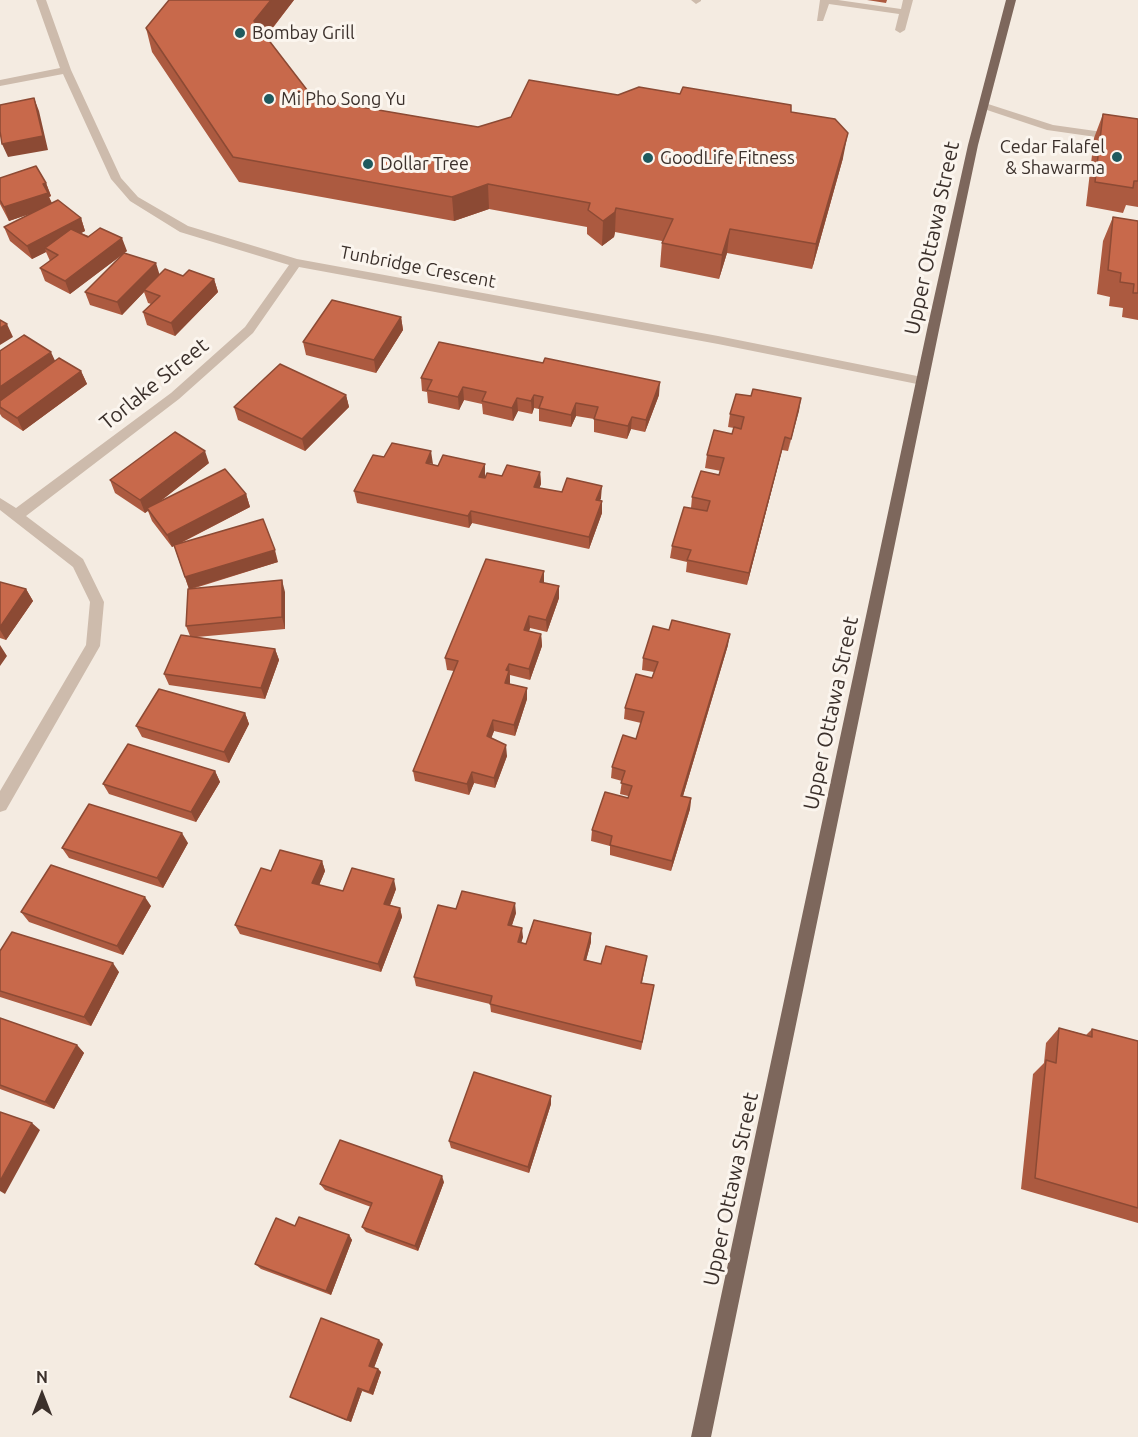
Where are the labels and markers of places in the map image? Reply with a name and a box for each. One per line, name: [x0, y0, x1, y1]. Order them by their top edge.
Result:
place label: Bombay Grill: [252, 22, 355, 44]
marker: Bombay Grill: [233, 26, 247, 40]
place label: Mi Pho Song Yu: [281, 88, 406, 110]
marker: Mi Pho Song Yu: [262, 92, 276, 106]
place label: Cedar Falafel & Shawarma: [1000, 136, 1105, 178]
place label: GoodLife Fitness: [660, 147, 795, 169]
marker: Cedar Falafel & Shawarma: [1110, 150, 1124, 164]
marker: GoodLife Fitness: [641, 151, 655, 165]
place label: Dollar Tree: [380, 153, 469, 175]
marker: Dollar Tree: [361, 157, 375, 171]

